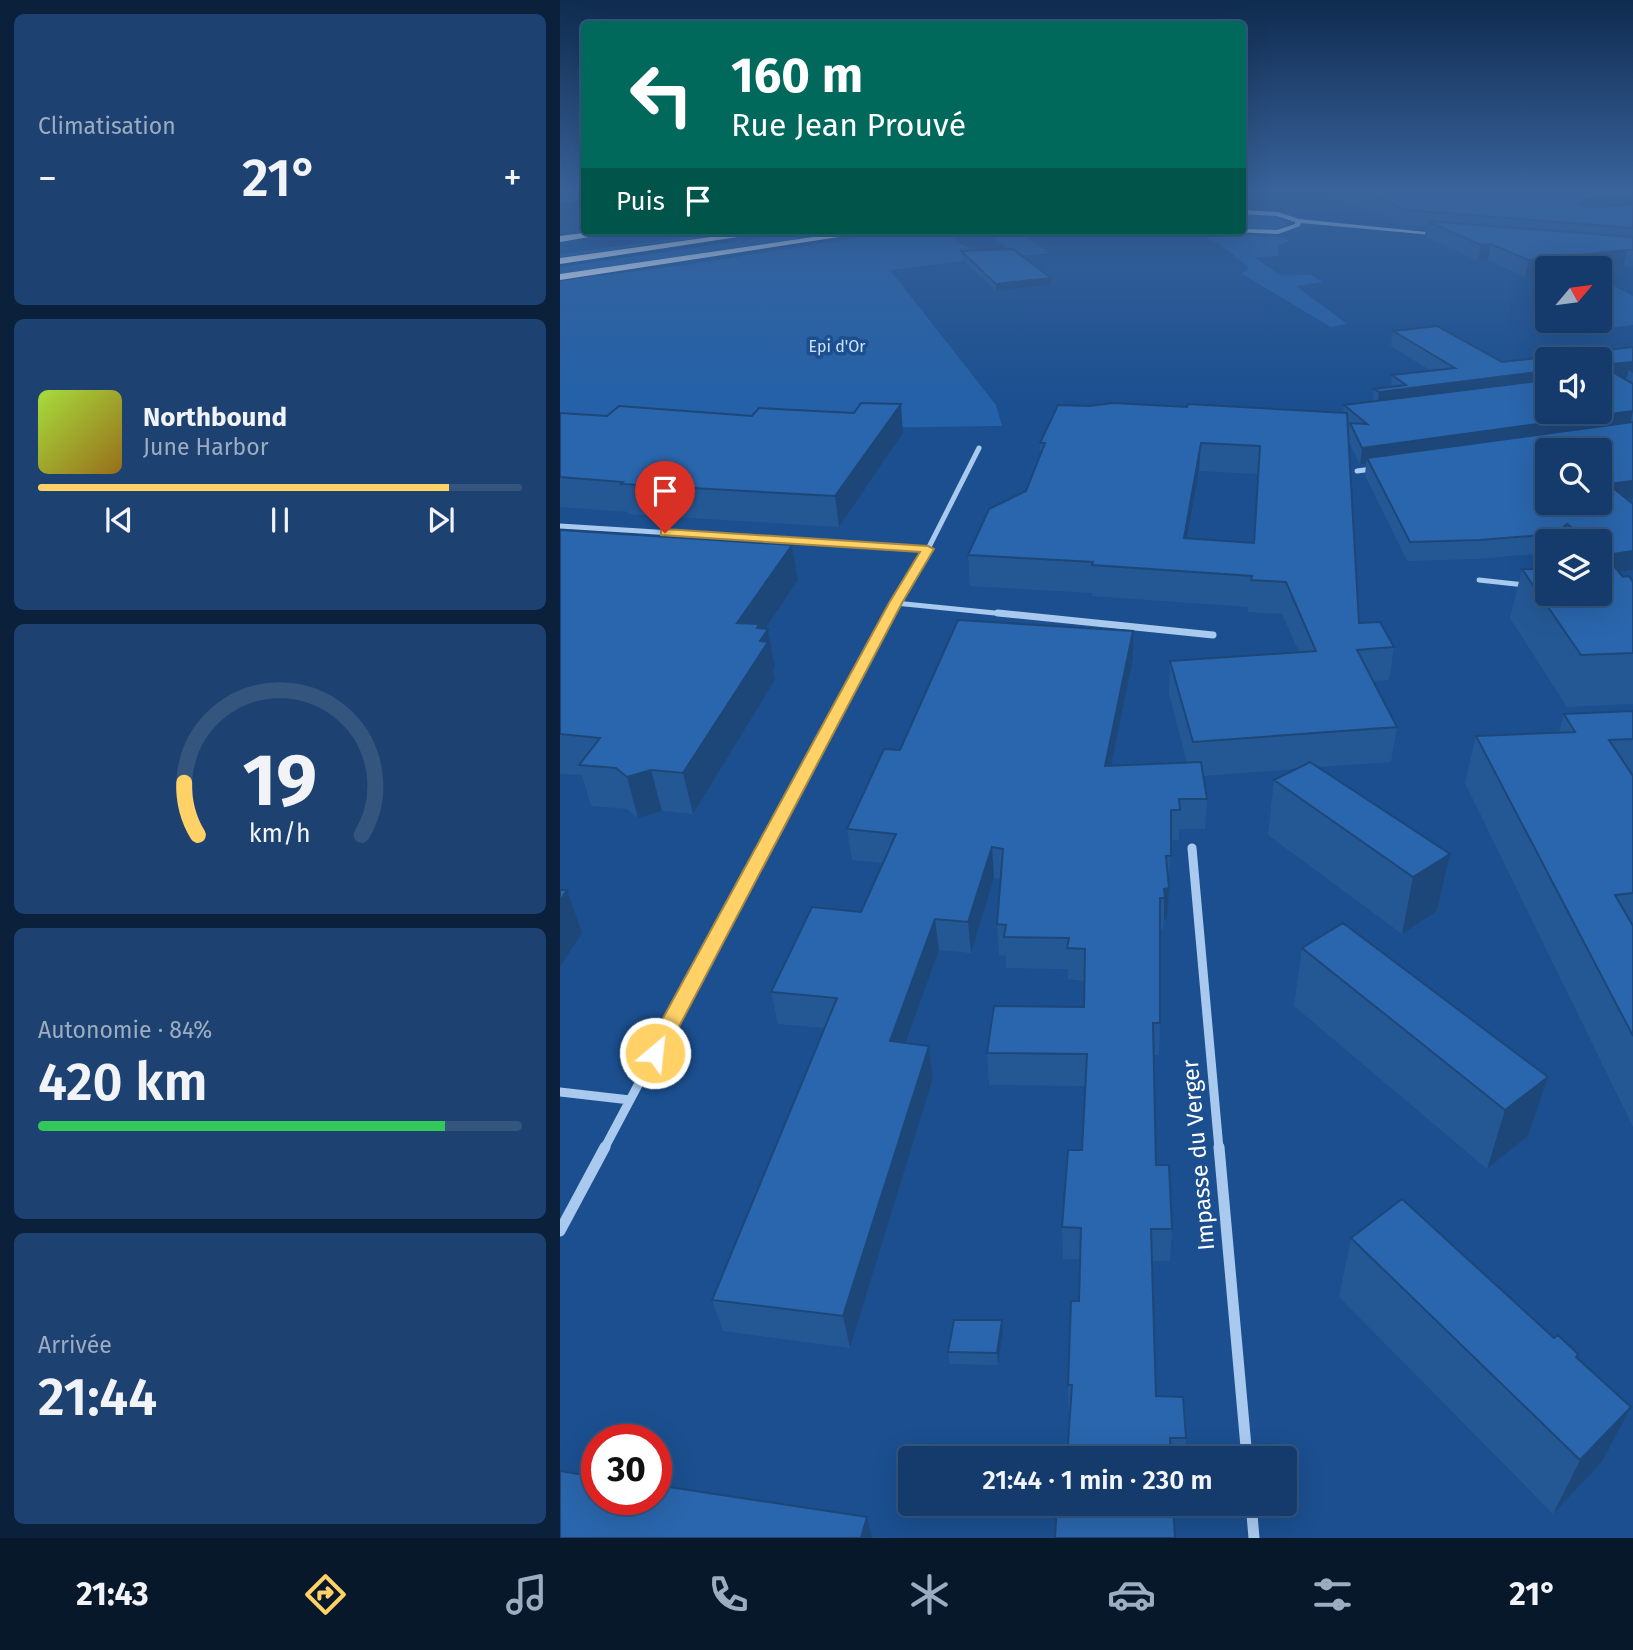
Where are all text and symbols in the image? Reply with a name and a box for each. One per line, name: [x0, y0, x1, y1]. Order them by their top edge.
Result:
text: 160 m: [731, 46, 863, 105]
icon: left: [616, 49, 707, 140]
text: Rue Jean Prouvé: [731, 106, 966, 144]
text: Climatisation: [38, 112, 176, 140]
text: 21°: [242, 147, 318, 210]
text: −: [38, 155, 57, 201]
text: +: [503, 155, 522, 201]
icon: arrive: [679, 182, 717, 220]
text: Puis: [616, 186, 665, 217]
north arrow: [1535, 256, 1612, 332]
map controls: [1535, 256, 1612, 606]
park label: Epi d'Or: [809, 337, 866, 356]
button: sound: [1535, 347, 1612, 424]
text: Northbound: [143, 402, 287, 433]
text: June Harbor: [143, 433, 269, 461]
button: search: [1535, 438, 1612, 515]
pin: [635, 461, 695, 533]
icon: arrive: [646, 472, 684, 510]
icon: previous: [100, 501, 138, 539]
icon: pause: [261, 501, 299, 539]
icon: next: [422, 501, 460, 539]
button: layers: [1535, 529, 1612, 606]
text: 19: [243, 737, 317, 824]
text: km/h: [249, 819, 311, 849]
text: Autonomie · 84%: [38, 1016, 212, 1044]
position arrow: [618, 1016, 692, 1090]
text: 420 km: [38, 1051, 208, 1114]
street label: Impasse du Verger: [1176, 1058, 1220, 1252]
text: Arrivée: [38, 1331, 112, 1359]
text: 21:44: [38, 1366, 157, 1429]
speed limit sign: 30: [581, 1424, 672, 1515]
text: 21:44 · 1 min · 230 m: [982, 1465, 1213, 1496]
icon: directions: [301, 1570, 350, 1619]
icon: music: [502, 1570, 551, 1619]
icon: phone: [704, 1570, 753, 1619]
icon: climate: [905, 1570, 954, 1619]
icon: car: [1107, 1570, 1156, 1619]
icon: filters: [1308, 1570, 1357, 1619]
text: 21:43: [76, 1575, 149, 1613]
text: 21°: [1509, 1575, 1557, 1613]

